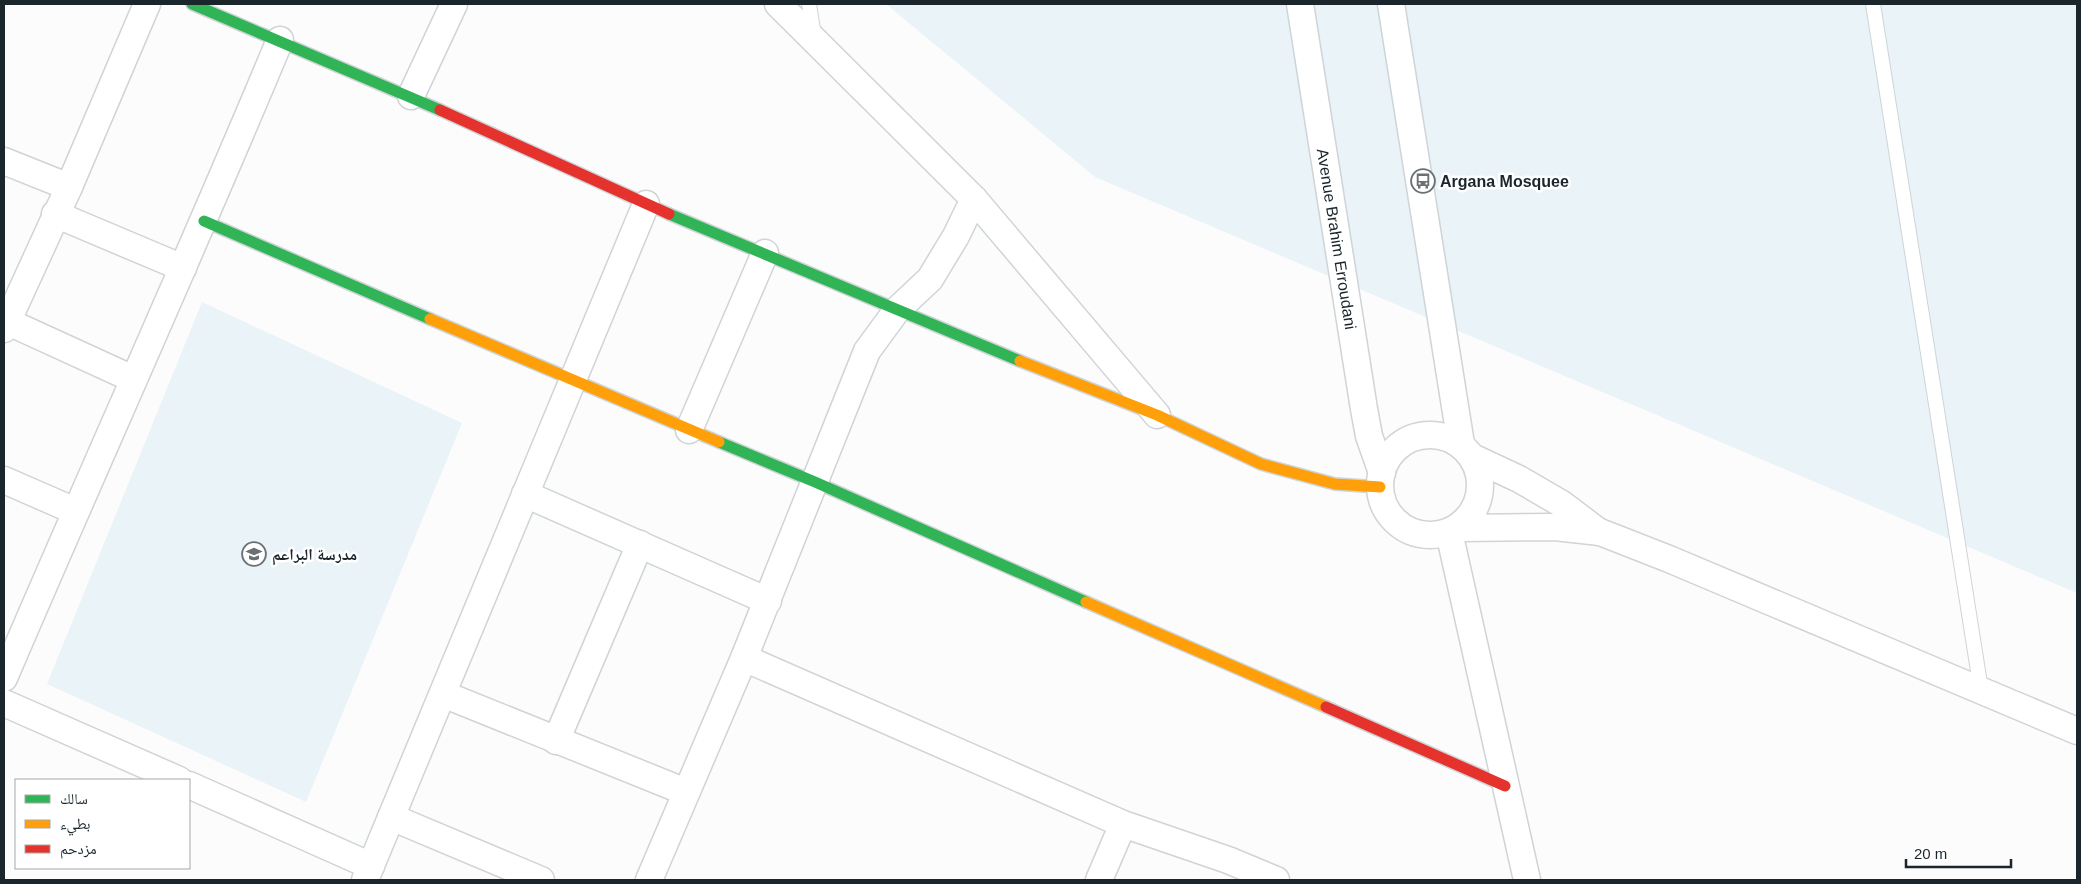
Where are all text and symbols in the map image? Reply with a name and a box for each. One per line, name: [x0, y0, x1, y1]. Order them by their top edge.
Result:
street label: Avenue Brahim Erroudani: [1314, 147, 1359, 331]
bus stop icon: Argana Mosquee: [1410, 168, 1436, 194]
place label: Argana Mosquee: [1440, 173, 1569, 190]
school or university icon: مدرسة البراعم: [241, 541, 267, 567]
place label: مدرسة البراعم: [272, 546, 357, 566]
legend: [15, 779, 190, 869]
text: سالك: [60, 790, 88, 807]
text: بطيء: [60, 815, 90, 836]
scale bar: [1906, 836, 2011, 868]
text: مزدحم: [60, 840, 97, 859]
text: 20 m: [1914, 845, 1947, 862]

